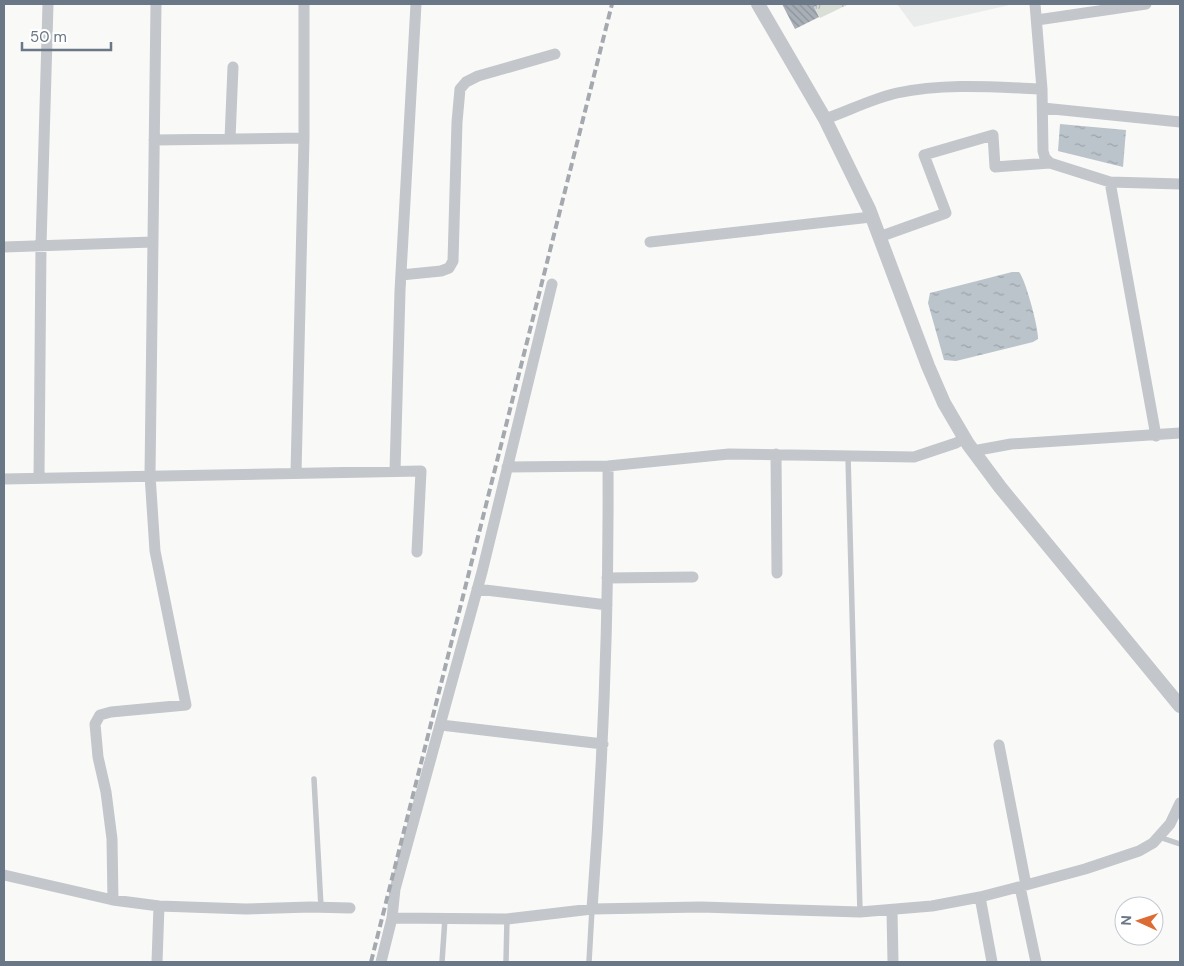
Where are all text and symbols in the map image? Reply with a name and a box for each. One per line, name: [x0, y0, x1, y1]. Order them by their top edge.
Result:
scale bar: [22, 20, 111, 52]
text: 50 m: [30, 27, 67, 47]
north arrow: [1114, 896, 1164, 946]
text: N: [1117, 915, 1135, 926]

